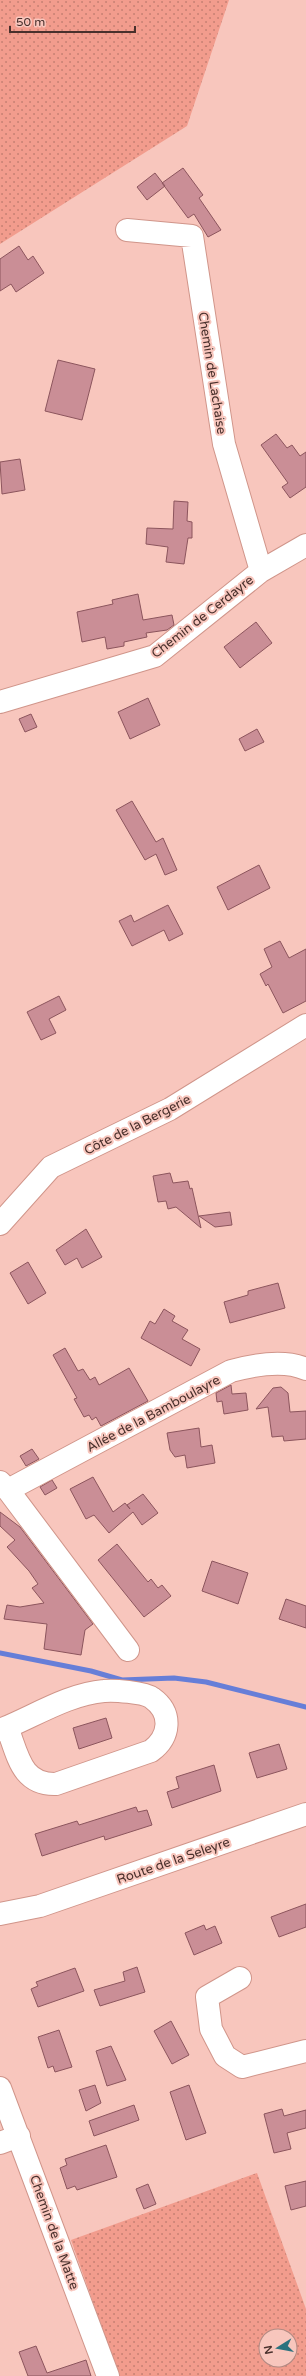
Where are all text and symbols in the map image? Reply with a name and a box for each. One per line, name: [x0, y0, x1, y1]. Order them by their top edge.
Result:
scale bar: [10, 8, 135, 34]
text: 50 m: [16, 15, 45, 29]
street label: Chemin de Lachaise: [194, 311, 230, 435]
street label: Chemin de Cerdayre: [148, 572, 257, 662]
street label: Côte de la Bergerie: [82, 1091, 193, 1159]
street label: Allée de la Bamboulayre: [84, 1372, 223, 1456]
street label: Route de la Seleyre: [115, 1834, 232, 1888]
street label: Chemin de la Matte: [26, 2173, 82, 2292]
north arrow: [258, 2328, 298, 2368]
text: N: [261, 2344, 276, 2355]

